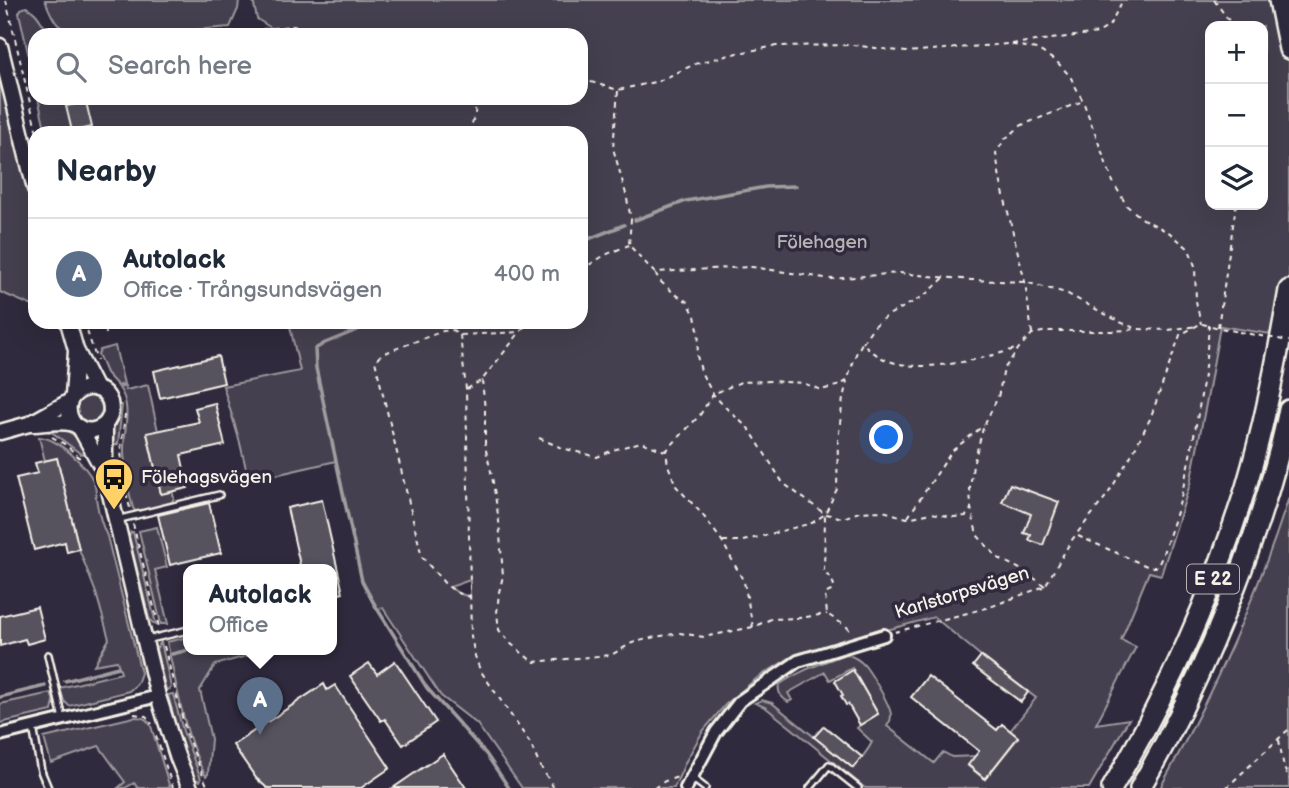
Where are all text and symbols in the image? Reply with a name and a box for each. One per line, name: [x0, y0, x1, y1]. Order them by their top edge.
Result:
map controls: [1205, 21, 1268, 210]
button: +: [1205, 21, 1268, 84]
search box: [28, 28, 588, 105]
icon: search: [52, 48, 90, 86]
text: Search here: [108, 51, 252, 82]
button: −: [1205, 84, 1268, 147]
button: layers: [1205, 147, 1268, 210]
text: Nearby: [56, 154, 156, 190]
park label: Fölehagen: [776, 231, 868, 254]
text: Autolack: [123, 245, 226, 276]
text: A: [72, 260, 86, 288]
text: 400 m: [494, 260, 560, 288]
text: Office · Trångsundsvägen: [123, 276, 382, 304]
your location: [869, 420, 903, 454]
bus stop icon: Fölehagsvägen: [93, 456, 135, 511]
place label: Fölehagsvägen: [141, 466, 272, 489]
street label: Karlstorpsvägen: [892, 562, 1032, 624]
popup: [183, 564, 337, 655]
road number: E 22: [1187, 564, 1239, 594]
text: Autolack: [209, 580, 311, 611]
text: Office: [209, 611, 268, 639]
pin: A: [237, 677, 283, 735]

